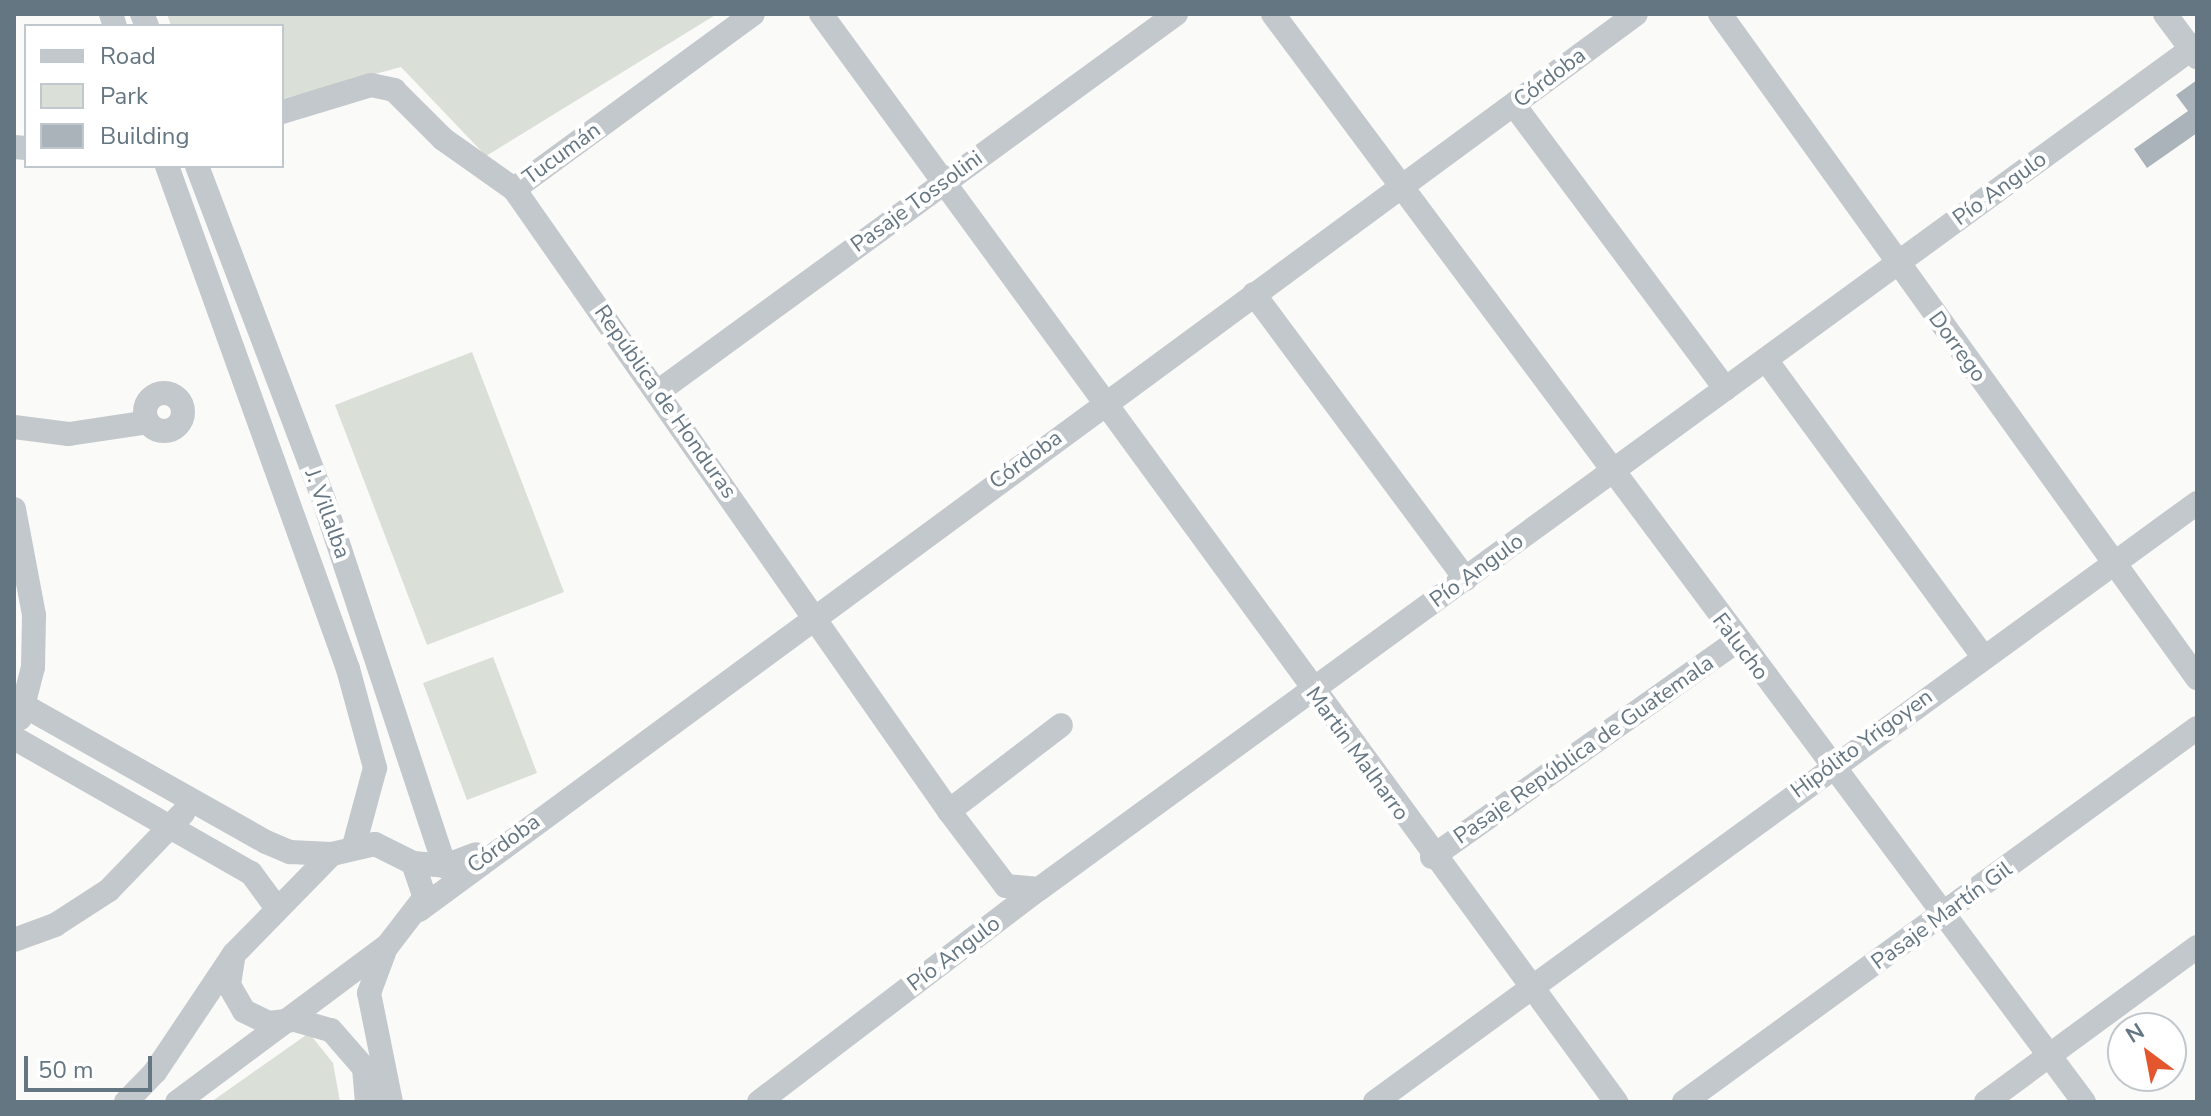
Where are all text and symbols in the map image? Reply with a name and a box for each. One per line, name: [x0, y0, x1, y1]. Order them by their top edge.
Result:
legend: [24, 24, 284, 168]
text: Road: [100, 40, 156, 72]
street label: Córdoba: [1509, 42, 1591, 114]
text: Park: [100, 80, 148, 112]
street label: Tucumán: [518, 117, 606, 191]
text: Building: [100, 120, 190, 152]
street label: Pasaje Tossolini: [846, 145, 988, 259]
street label: Pío Angulo: [1948, 146, 2052, 232]
street label: República de Honduras: [588, 300, 742, 504]
street label: Dorrego: [1923, 306, 1991, 388]
street label: Córdoba: [984, 425, 1068, 495]
street label: J. Villalba: [299, 466, 355, 562]
street label: Pío Angulo: [1425, 528, 1529, 614]
street label: Falucho: [1706, 608, 1774, 686]
street label: Pasaje República de Guatemala: [1449, 650, 1719, 850]
street label: Martin Malharro: [1300, 682, 1414, 826]
street label: Hipólito Yrigoyen: [1786, 684, 1938, 804]
street label: Córdoba: [462, 809, 546, 879]
street label: Pasaje Martín Gil: [1867, 856, 2017, 976]
street label: Pío Angulo: [902, 911, 1006, 997]
north arrow: [2107, 1012, 2187, 1092]
text: N: [2120, 1016, 2150, 1050]
scale bar: [28, 1040, 156, 1090]
text: 50 m: [38, 1054, 94, 1086]

